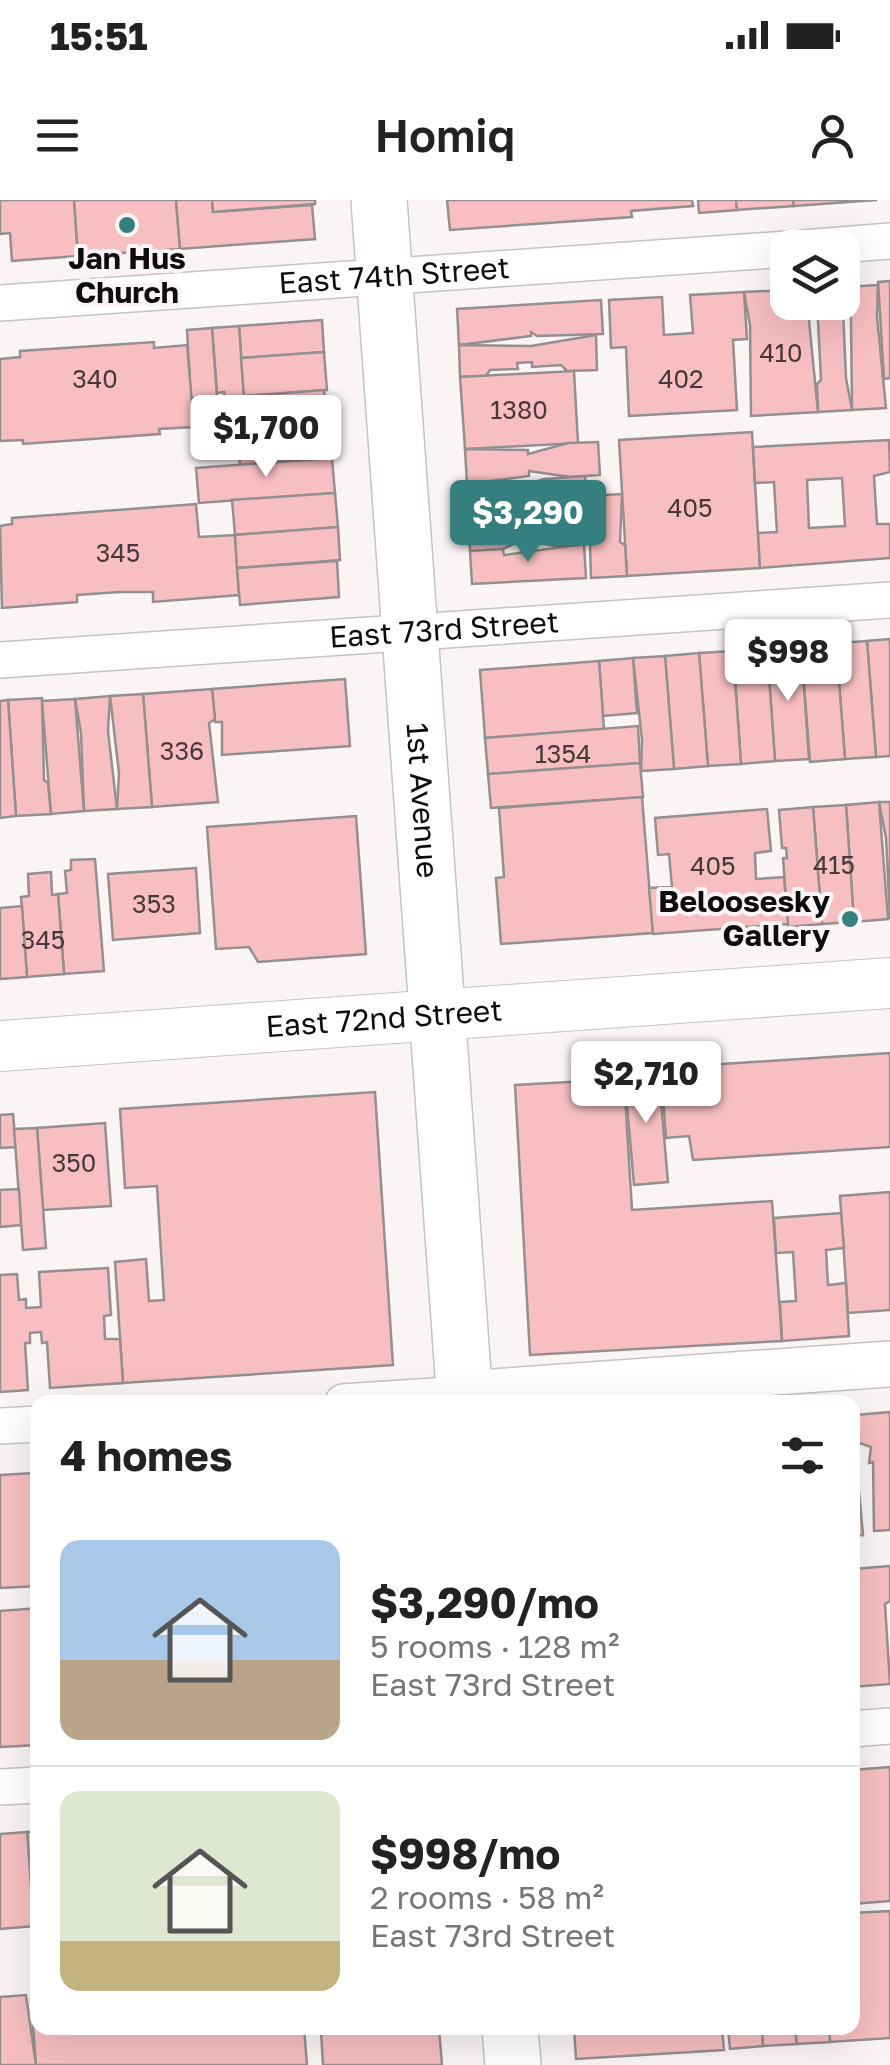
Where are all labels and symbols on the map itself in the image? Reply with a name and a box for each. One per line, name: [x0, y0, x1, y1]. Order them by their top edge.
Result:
marker: Jan Hus Church: [116, 214, 138, 236]
place label: Jan Hus Church: [68, 240, 186, 310]
street label: East 74th Street: [277, 249, 511, 301]
house number: 410: [760, 337, 802, 368]
house number: 340: [72, 363, 118, 394]
house number: 402: [658, 363, 704, 394]
house number: 1380: [490, 394, 548, 425]
pin: $1,700: [185, 395, 347, 480]
pin: $3,290: [447, 480, 609, 565]
house number: 405: [667, 492, 713, 523]
house number: 345: [96, 537, 140, 568]
street label: East 73rd Street: [328, 603, 560, 655]
pin: $998: [729, 619, 847, 704]
street label: 1st Avenue: [399, 721, 446, 879]
house number: 336: [160, 735, 204, 766]
house number: 1354: [535, 738, 591, 769]
house number: 415: [813, 849, 855, 880]
house number: 405: [690, 850, 736, 881]
place label: Beloosesky Gallery: [658, 883, 830, 953]
house number: 353: [132, 888, 176, 919]
marker: Beloosesky Gallery: [839, 908, 861, 930]
house number: 345: [21, 924, 65, 955]
street label: East 72nd Street: [265, 991, 503, 1044]
pin: $2,710: [565, 1041, 727, 1126]
house number: 350: [52, 1147, 96, 1178]

